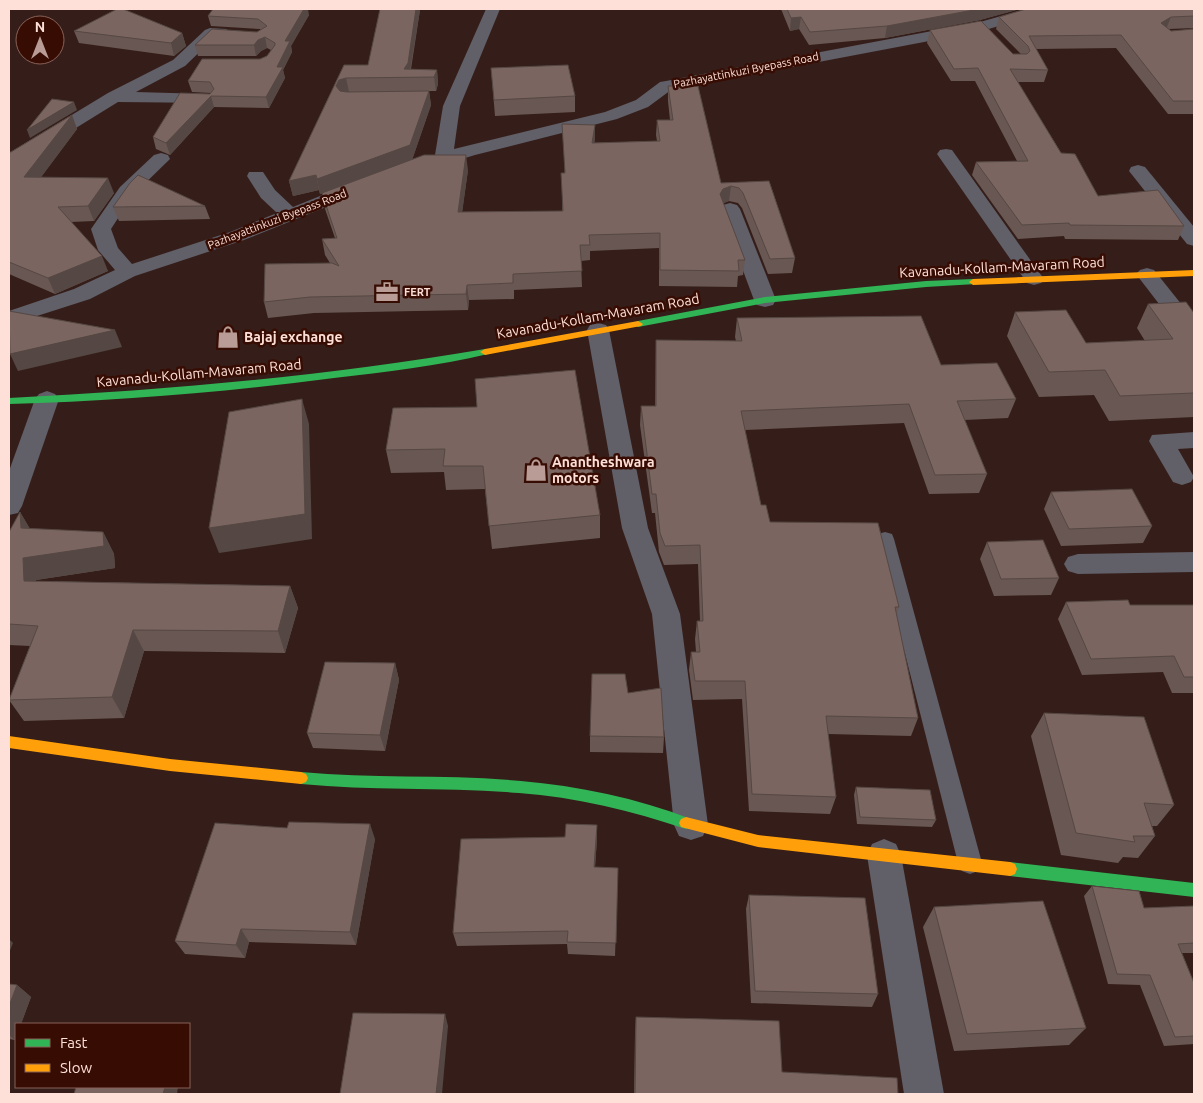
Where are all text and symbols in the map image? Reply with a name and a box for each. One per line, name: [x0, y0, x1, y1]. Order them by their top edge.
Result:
north arrow: [15, 15, 65, 65]
text: N: [35, 19, 45, 35]
street label: Pazhayattinkuzi Byepass Road: [672, 50, 820, 90]
street label: Pazhayattinkuzi Byepass Road: [206, 187, 348, 251]
street label: Kavanadu-Kollam-Mavaram Road: [899, 254, 1105, 280]
office icon: FERT: [374, 279, 400, 305]
place label: FERT: [404, 286, 431, 298]
street label: Kavanadu-Kollam-Mavaram Road: [495, 290, 701, 342]
shop icon: Bajaj exchange: [215, 324, 241, 350]
place label: Bajaj exchange: [244, 329, 343, 345]
street label: Kavanadu-Kollam-Mavaram Road: [96, 356, 302, 390]
place label: Anantheshwara motors: [552, 454, 655, 486]
shop icon: Anantheshwara motors: [523, 457, 549, 483]
legend: [15, 1023, 190, 1088]
text: Fast: [60, 1034, 88, 1051]
text: Slow: [60, 1059, 93, 1076]

